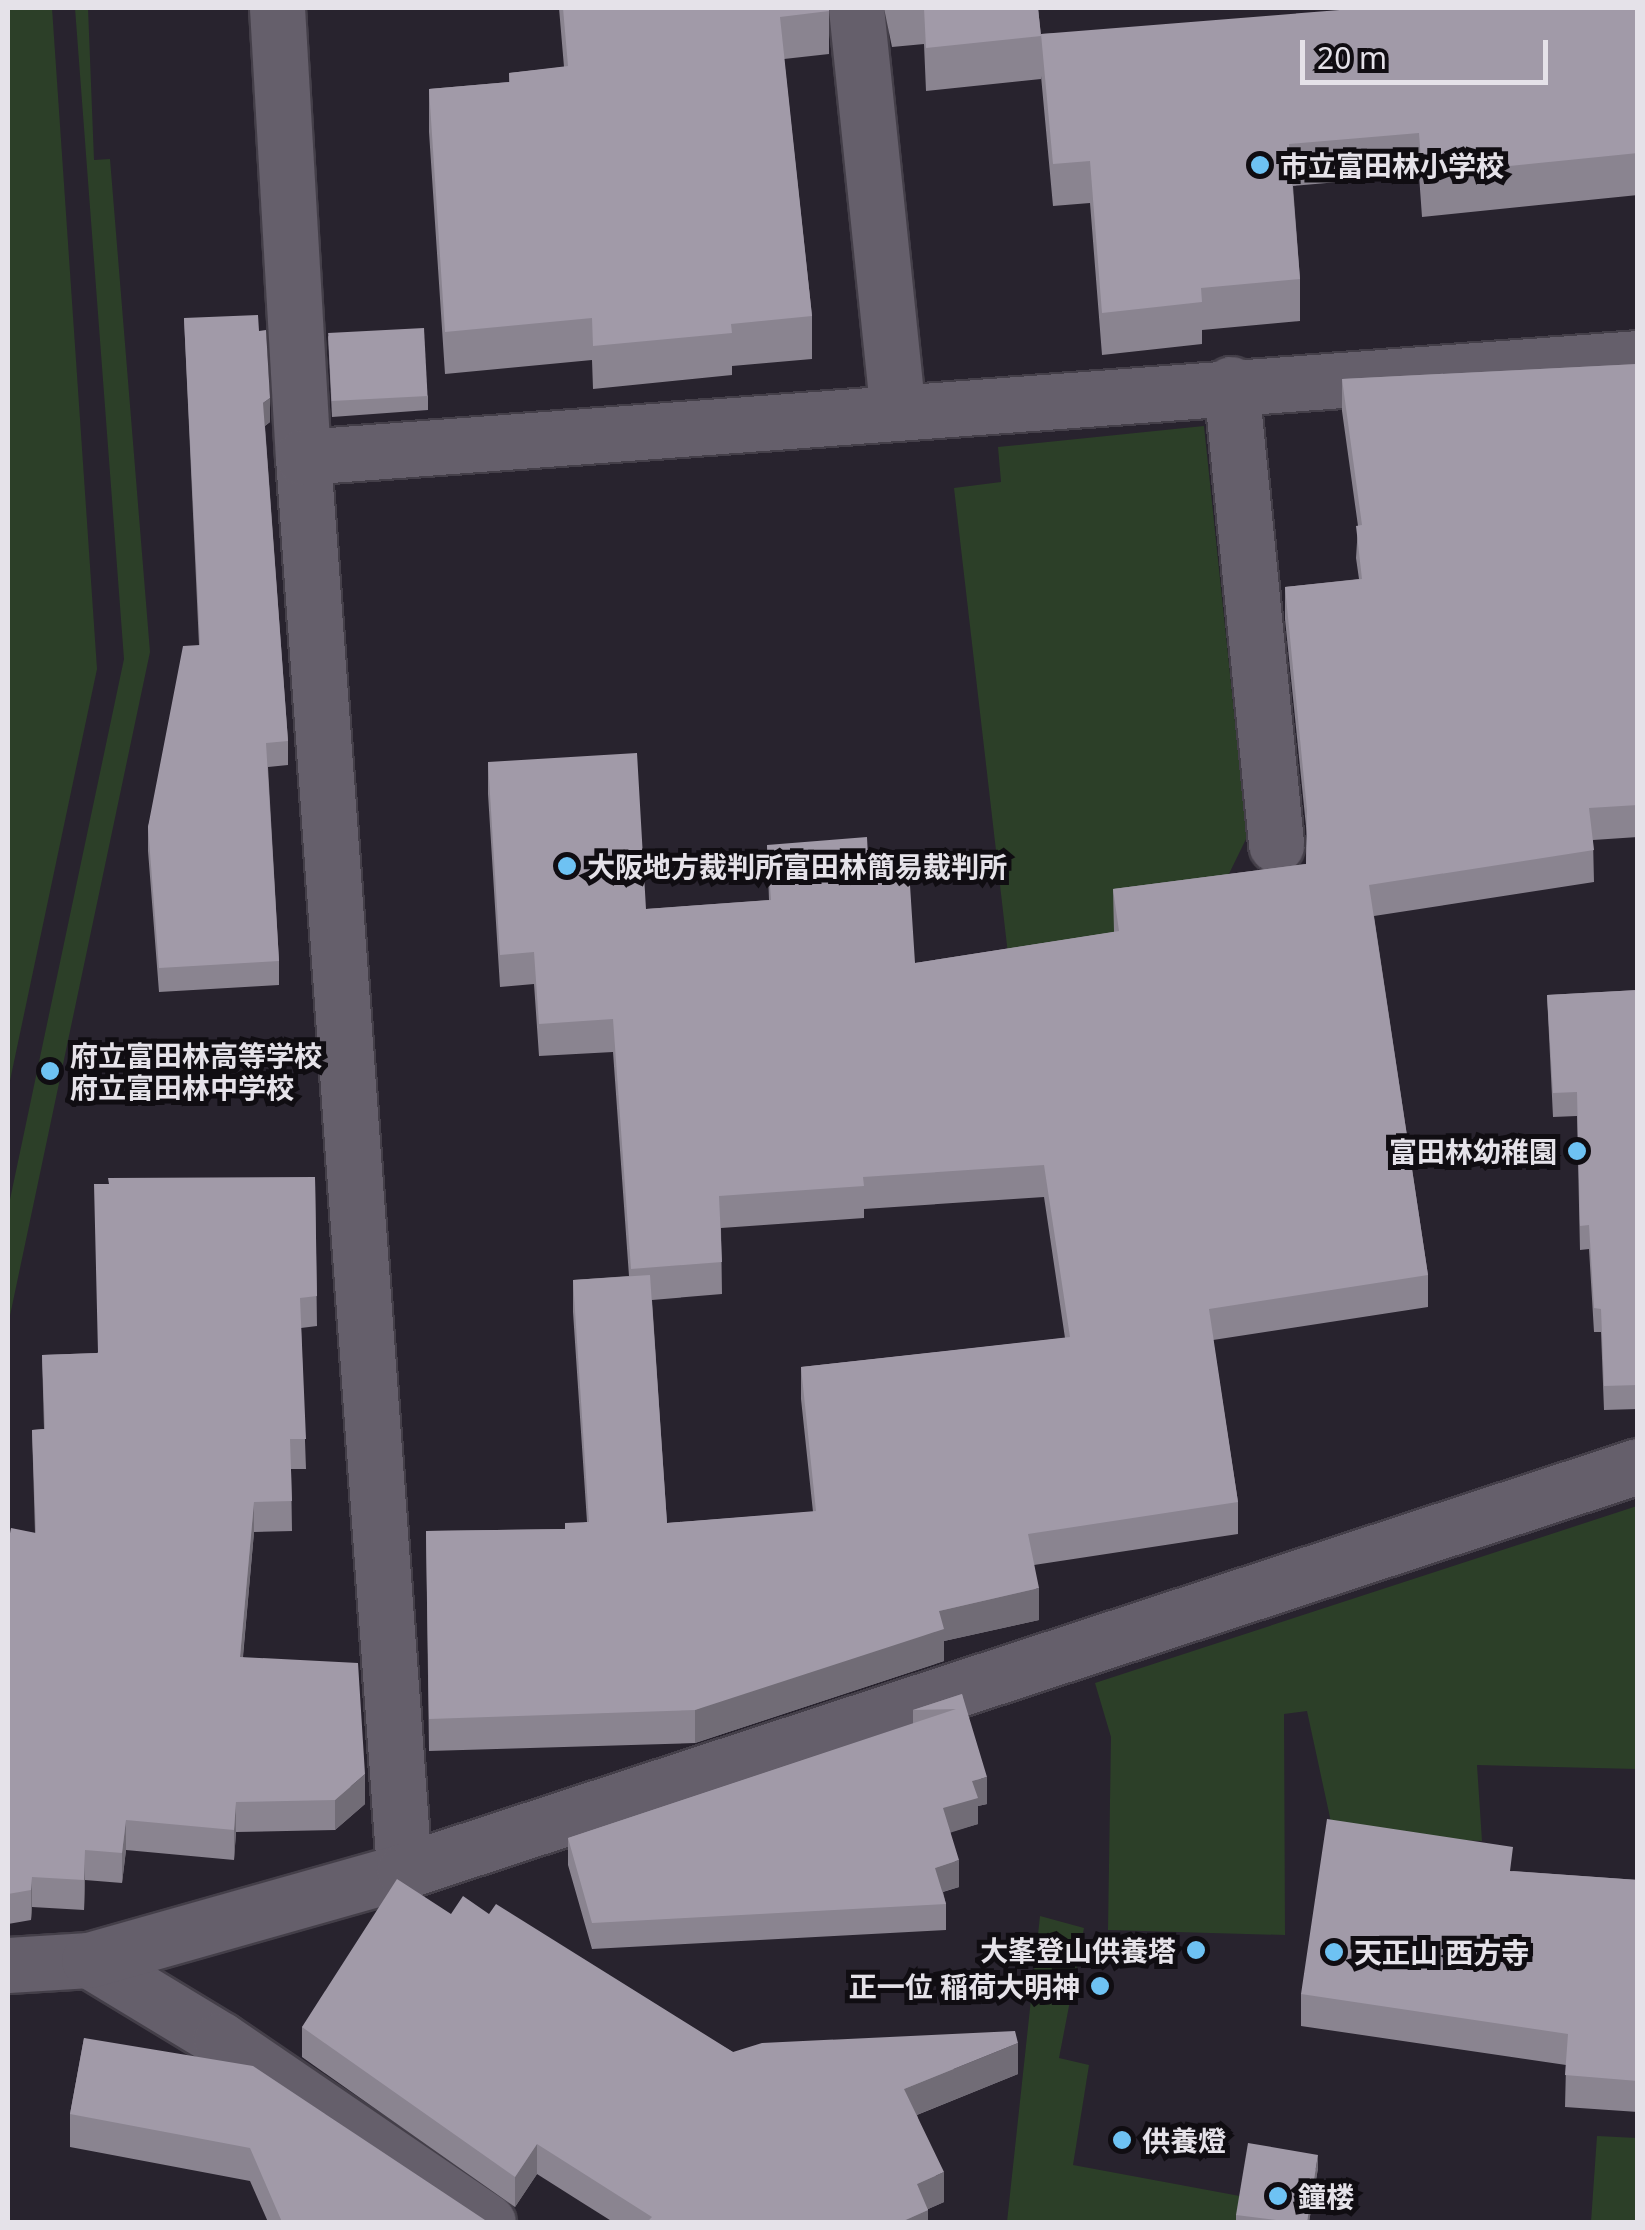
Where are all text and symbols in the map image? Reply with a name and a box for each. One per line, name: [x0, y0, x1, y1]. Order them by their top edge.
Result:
scale bar: [1305, 20, 1552, 82]
text: 20 m: [1317, 37, 1387, 78]
place label: 市立富田林小学校: [1280, 148, 1504, 182]
marker: 市立富田林小学校: [1249, 154, 1271, 176]
place label: 大阪地方裁判所富田林簡易裁判所: [587, 849, 1007, 883]
marker: 大阪地方裁判所富田林簡易裁判所: [556, 855, 578, 877]
place label: 府立富田林高等学校 府立富田林中学校: [70, 1038, 322, 1104]
marker: 府立富田林高等学校 府立富田林中学校: [39, 1060, 61, 1082]
place label: 富田林幼稚園: [1389, 1134, 1557, 1168]
marker: 富田林幼稚園: [1566, 1140, 1588, 1162]
place label: 大峯登山供養塔: [980, 1933, 1176, 1967]
place label: 天正山 西方寺: [1354, 1935, 1529, 1969]
marker: 大峯登山供養塔: [1185, 1939, 1207, 1961]
marker: 天正山 西方寺: [1323, 1941, 1345, 1963]
place label: 正一位 稲荷大明神: [849, 1969, 1080, 2003]
marker: 正一位 稲荷大明神: [1089, 1975, 1111, 1997]
place label: 供養燈: [1142, 2123, 1226, 2157]
marker: 供養燈: [1111, 2129, 1133, 2151]
place label: 鐘楼: [1298, 2179, 1354, 2213]
marker: 鐘楼: [1267, 2185, 1289, 2207]

